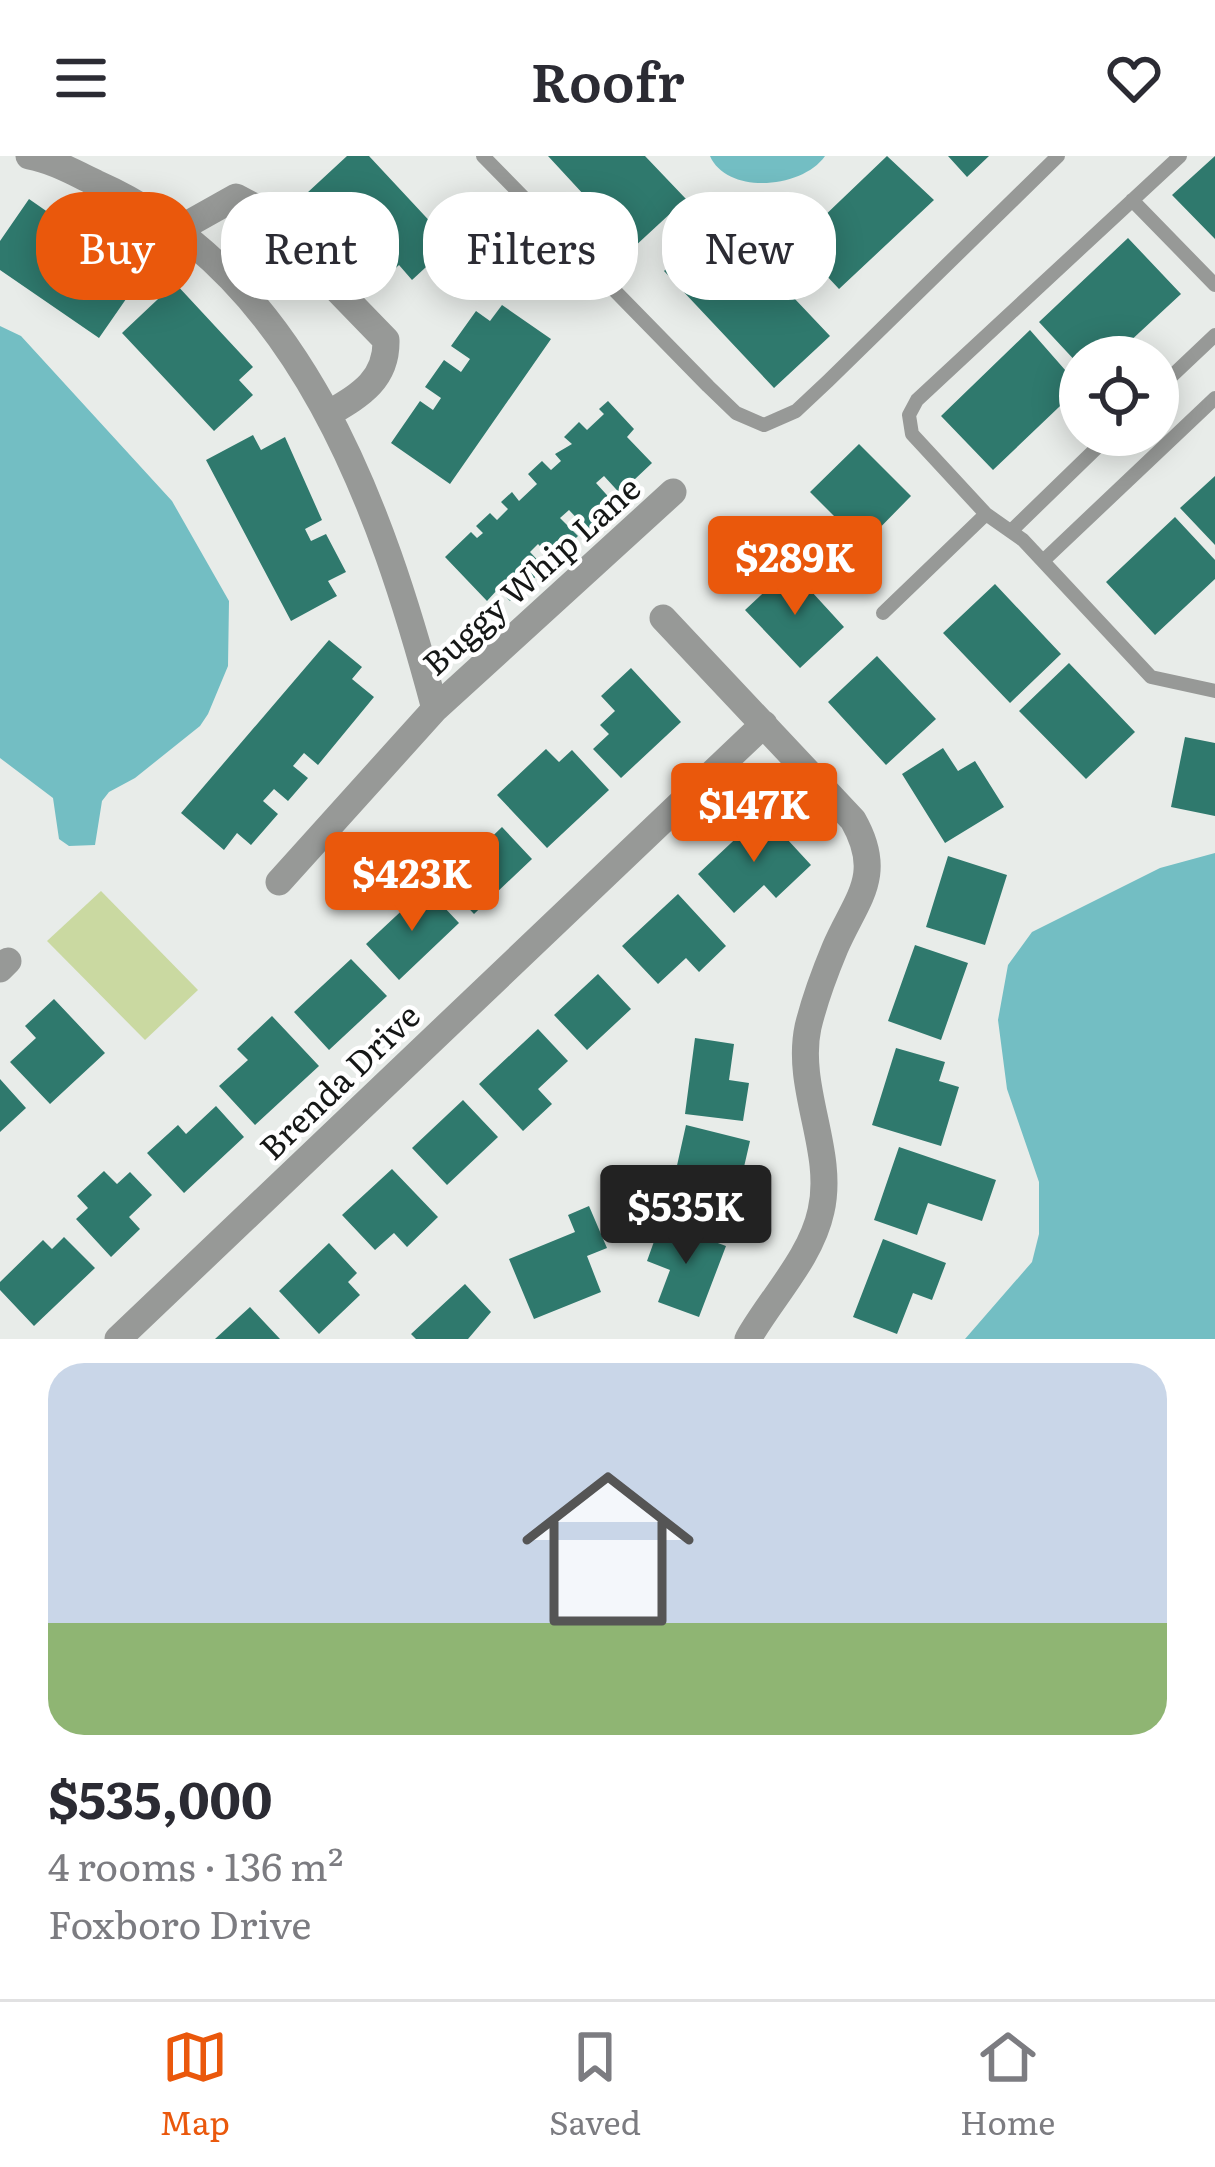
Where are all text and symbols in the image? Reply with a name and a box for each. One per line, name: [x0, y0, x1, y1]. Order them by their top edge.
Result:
text: Roofr: [530, 38, 685, 119]
icon: menu: [48, 45, 114, 111]
icon: heart: [1101, 45, 1167, 111]
chip: Buy: [36, 192, 197, 300]
chip: Rent: [221, 192, 399, 300]
chip: Filters: [423, 192, 638, 300]
chip: New: [662, 192, 836, 300]
map controls: [1059, 336, 1179, 456]
button: locate: [1059, 336, 1179, 456]
street label: Buggy Whip Lane: [410, 463, 650, 685]
pin: $289K: [711, 516, 879, 618]
text: $289K: [735, 526, 855, 584]
pin: $147K: [670, 763, 838, 865]
text: $147K: [698, 773, 810, 831]
pin: $423K: [328, 832, 496, 934]
text: $423K: [352, 842, 472, 900]
street label: Brenda Drive: [247, 991, 429, 1169]
pin: $535K: [602, 1165, 770, 1267]
text: $535K: [627, 1175, 745, 1233]
icon: home: [500, 1441, 716, 1657]
text: $535,000: [48, 1759, 272, 1835]
text: 4 rooms · 136 m²: [48, 1835, 343, 1893]
text: Foxboro Drive: [48, 1893, 312, 1951]
tab: Map: [160, 2024, 230, 2145]
tab: Saved: [549, 2024, 641, 2145]
tab: Home: [960, 2024, 1055, 2145]

